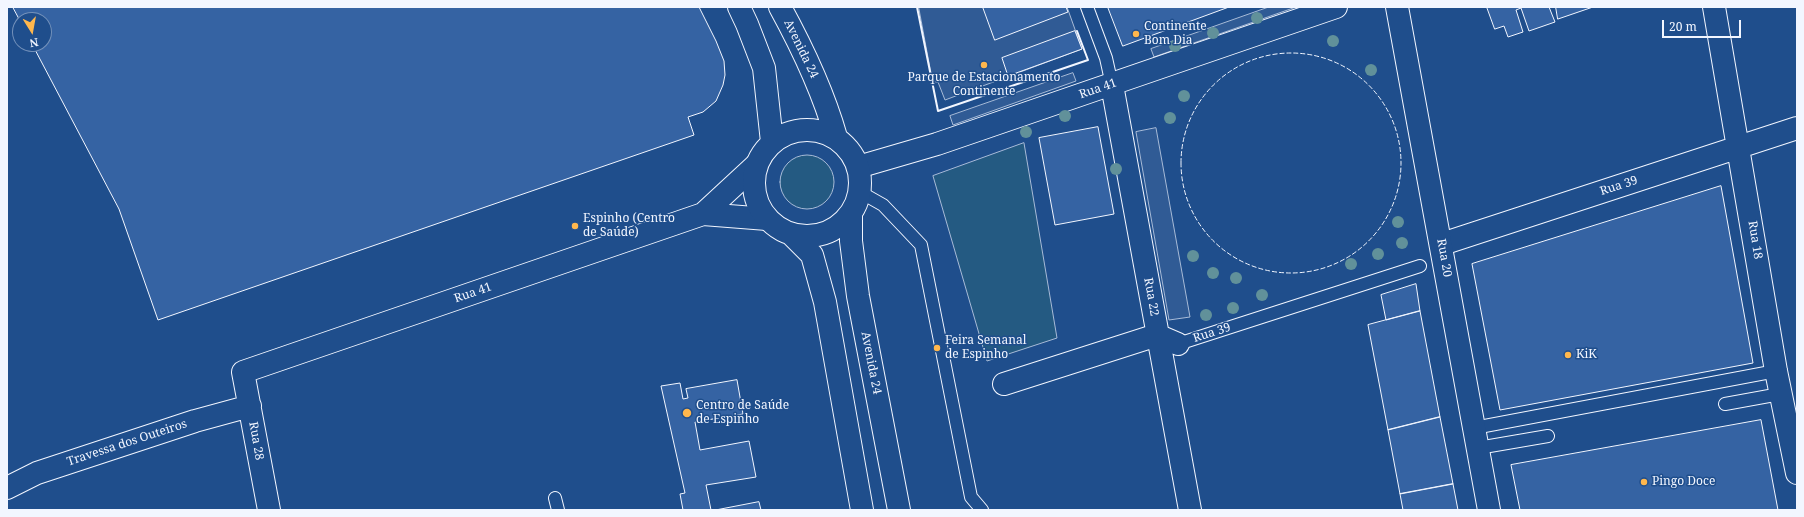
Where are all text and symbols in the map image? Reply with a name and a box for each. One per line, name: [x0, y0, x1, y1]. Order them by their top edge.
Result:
north arrow: [12, 12, 52, 52]
scale bar: [1664, 12, 1743, 38]
street label: Avenida 24: [781, 17, 821, 81]
text: 20 m: [1669, 18, 1697, 35]
place label: Continente Bom Dia: [1144, 20, 1207, 48]
marker: Continente Bom Dia: [1131, 29, 1141, 39]
text: N: [29, 35, 40, 51]
marker: Parque de Estacionamento Continente: [979, 60, 989, 70]
place label: Parque de Estacionamento Continente: [908, 71, 1060, 99]
street label: Rua 41: [1077, 76, 1119, 102]
street label: Rua 39: [1598, 173, 1640, 199]
place label: Espinho (Centro de Saúde): [583, 212, 675, 240]
street label: Rua 18: [1745, 220, 1765, 260]
marker: Espinho (Centro de Saúde): [570, 221, 580, 231]
street label: Rua 20: [1434, 238, 1454, 278]
street label: Rua 22: [1141, 277, 1161, 317]
street label: Rua 41: [452, 280, 494, 306]
street label: Rua 39: [1191, 320, 1233, 346]
street label: Avenida 24: [858, 331, 884, 395]
place label: Feira Semanal de Espinho: [945, 334, 1026, 362]
marker: Feira Semanal de Espinho: [932, 343, 942, 353]
place label: KiK: [1576, 348, 1597, 362]
marker: KiK: [1563, 350, 1573, 360]
place label: Centro de Saúde de Espinho: [696, 399, 789, 427]
marker: Centro de Saúde de Espinho: [681, 407, 693, 419]
street label: Travessa dos Outeiros: [65, 417, 189, 469]
street label: Rua 28: [246, 421, 266, 461]
place label: Pingo Doce: [1652, 475, 1715, 489]
marker: Pingo Doce: [1639, 477, 1649, 487]

